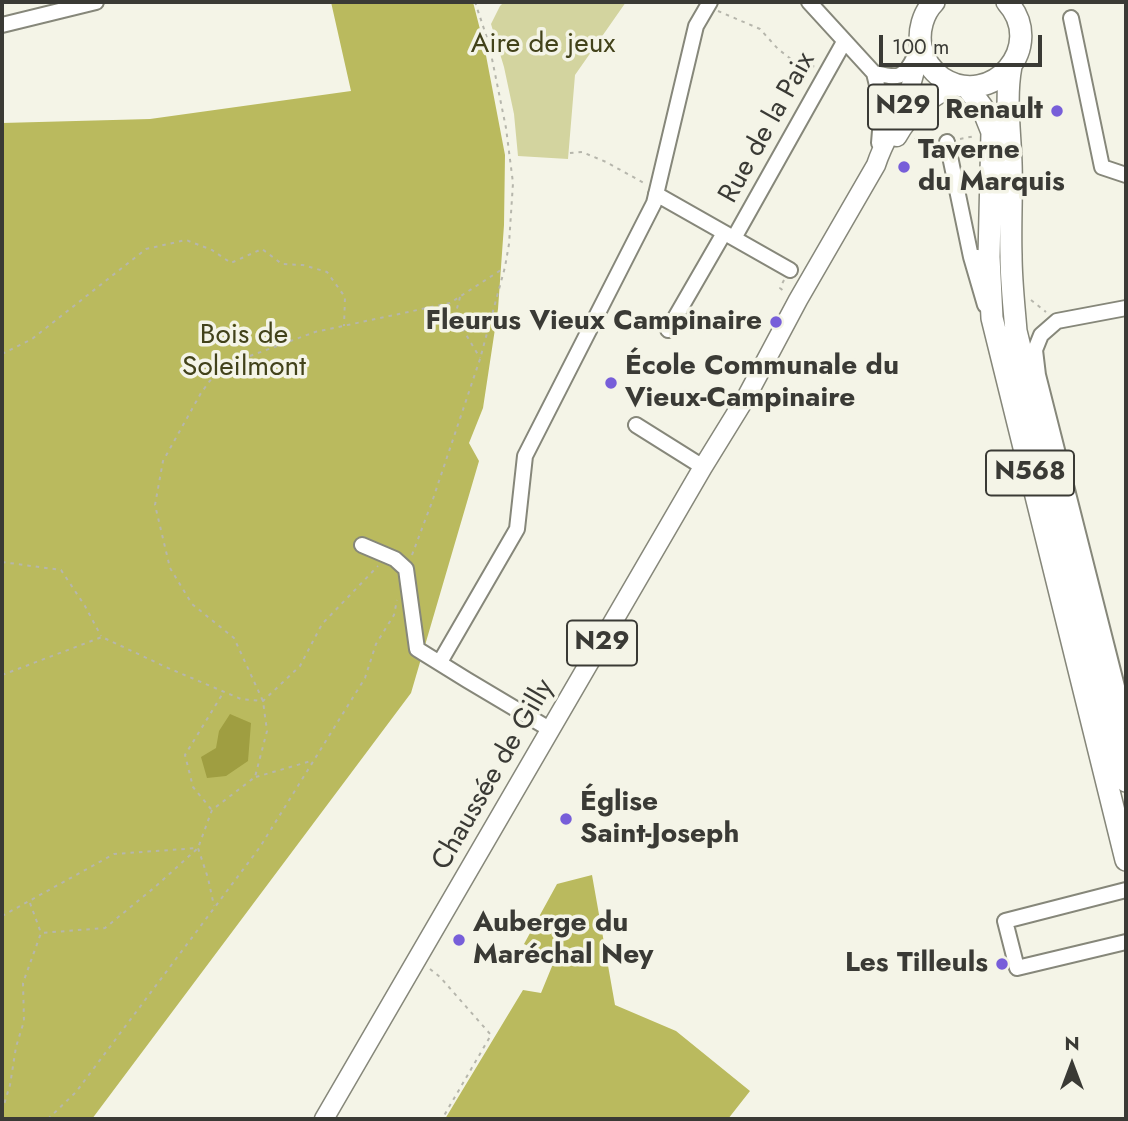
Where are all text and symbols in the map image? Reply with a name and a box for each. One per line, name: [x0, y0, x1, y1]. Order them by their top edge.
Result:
scale bar: [883, 21, 1046, 65]
park label: Aire de jeux: [471, 28, 615, 62]
text: 100 m: [892, 32, 949, 62]
street label: Rue de la Paix: [713, 47, 823, 209]
road number: N29: [868, 85, 938, 130]
place label: Renault: [945, 94, 1043, 128]
marker: Renault: [1049, 103, 1065, 119]
place label: Taverne du Marquis: [918, 134, 1065, 200]
marker: Taverne du Marquis: [896, 159, 912, 175]
place label: Fleurus Vieux Campinaire: [426, 305, 762, 339]
marker: Fleurus Vieux Campinaire: [768, 314, 784, 330]
park label: Bois de Soleilmont: [182, 319, 306, 385]
place label: École Communale du Vieux-Campinaire: [625, 350, 899, 416]
marker: École Communale du Vieux-Campinaire: [603, 375, 619, 391]
road number: N568: [986, 450, 1074, 495]
road number: N29: [567, 621, 637, 666]
street label: Chaussée de Gilly: [426, 674, 562, 876]
place label: Église Saint-Joseph: [580, 786, 739, 852]
marker: Église Saint-Joseph: [558, 811, 574, 827]
place label: Auberge du Maréchal Ney: [473, 907, 653, 973]
marker: Auberge du Maréchal Ney: [451, 932, 467, 948]
place label: Les Tilleuls: [845, 947, 988, 981]
marker: Les Tilleuls: [994, 956, 1010, 972]
north arrow: [1037, 1030, 1107, 1100]
text: N: [1064, 1030, 1080, 1057]

